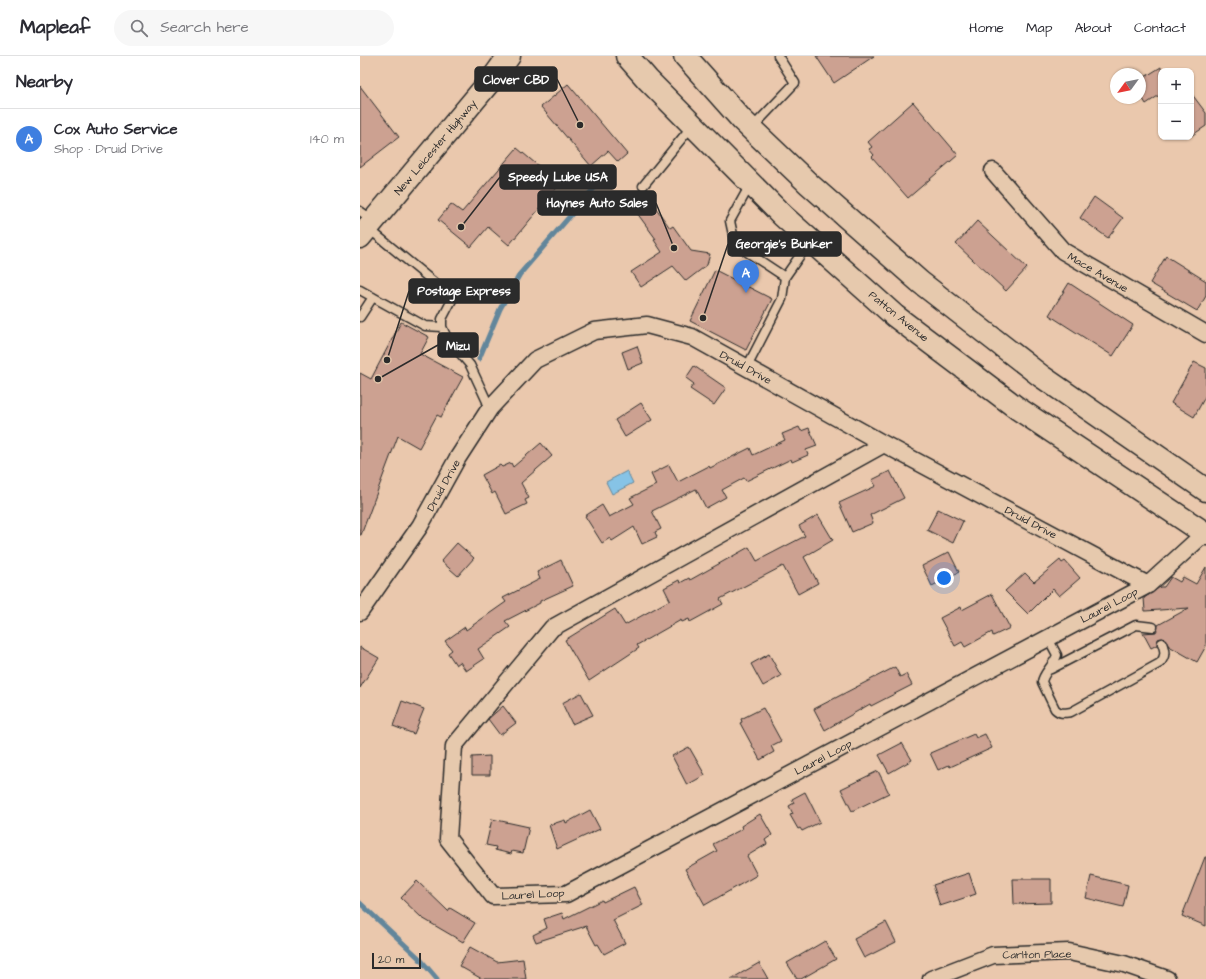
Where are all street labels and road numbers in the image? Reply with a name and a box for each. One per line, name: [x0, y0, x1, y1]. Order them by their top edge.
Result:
street label: New Leicester Highway: [391, 96, 481, 199]
street label: Mace Avenue: [1065, 249, 1131, 296]
street label: Patton Avenue: [865, 287, 932, 345]
street label: Druid Drive: [717, 347, 774, 388]
street label: Druid Drive: [423, 457, 464, 514]
street label: Druid Drive: [1002, 502, 1059, 542]
street label: Laurel Loop: [1078, 584, 1141, 627]
street label: Laurel Loop: [792, 736, 855, 779]
street label: Laurel Loop: [501, 885, 565, 904]
street label: Carlton Place: [1002, 946, 1072, 963]

